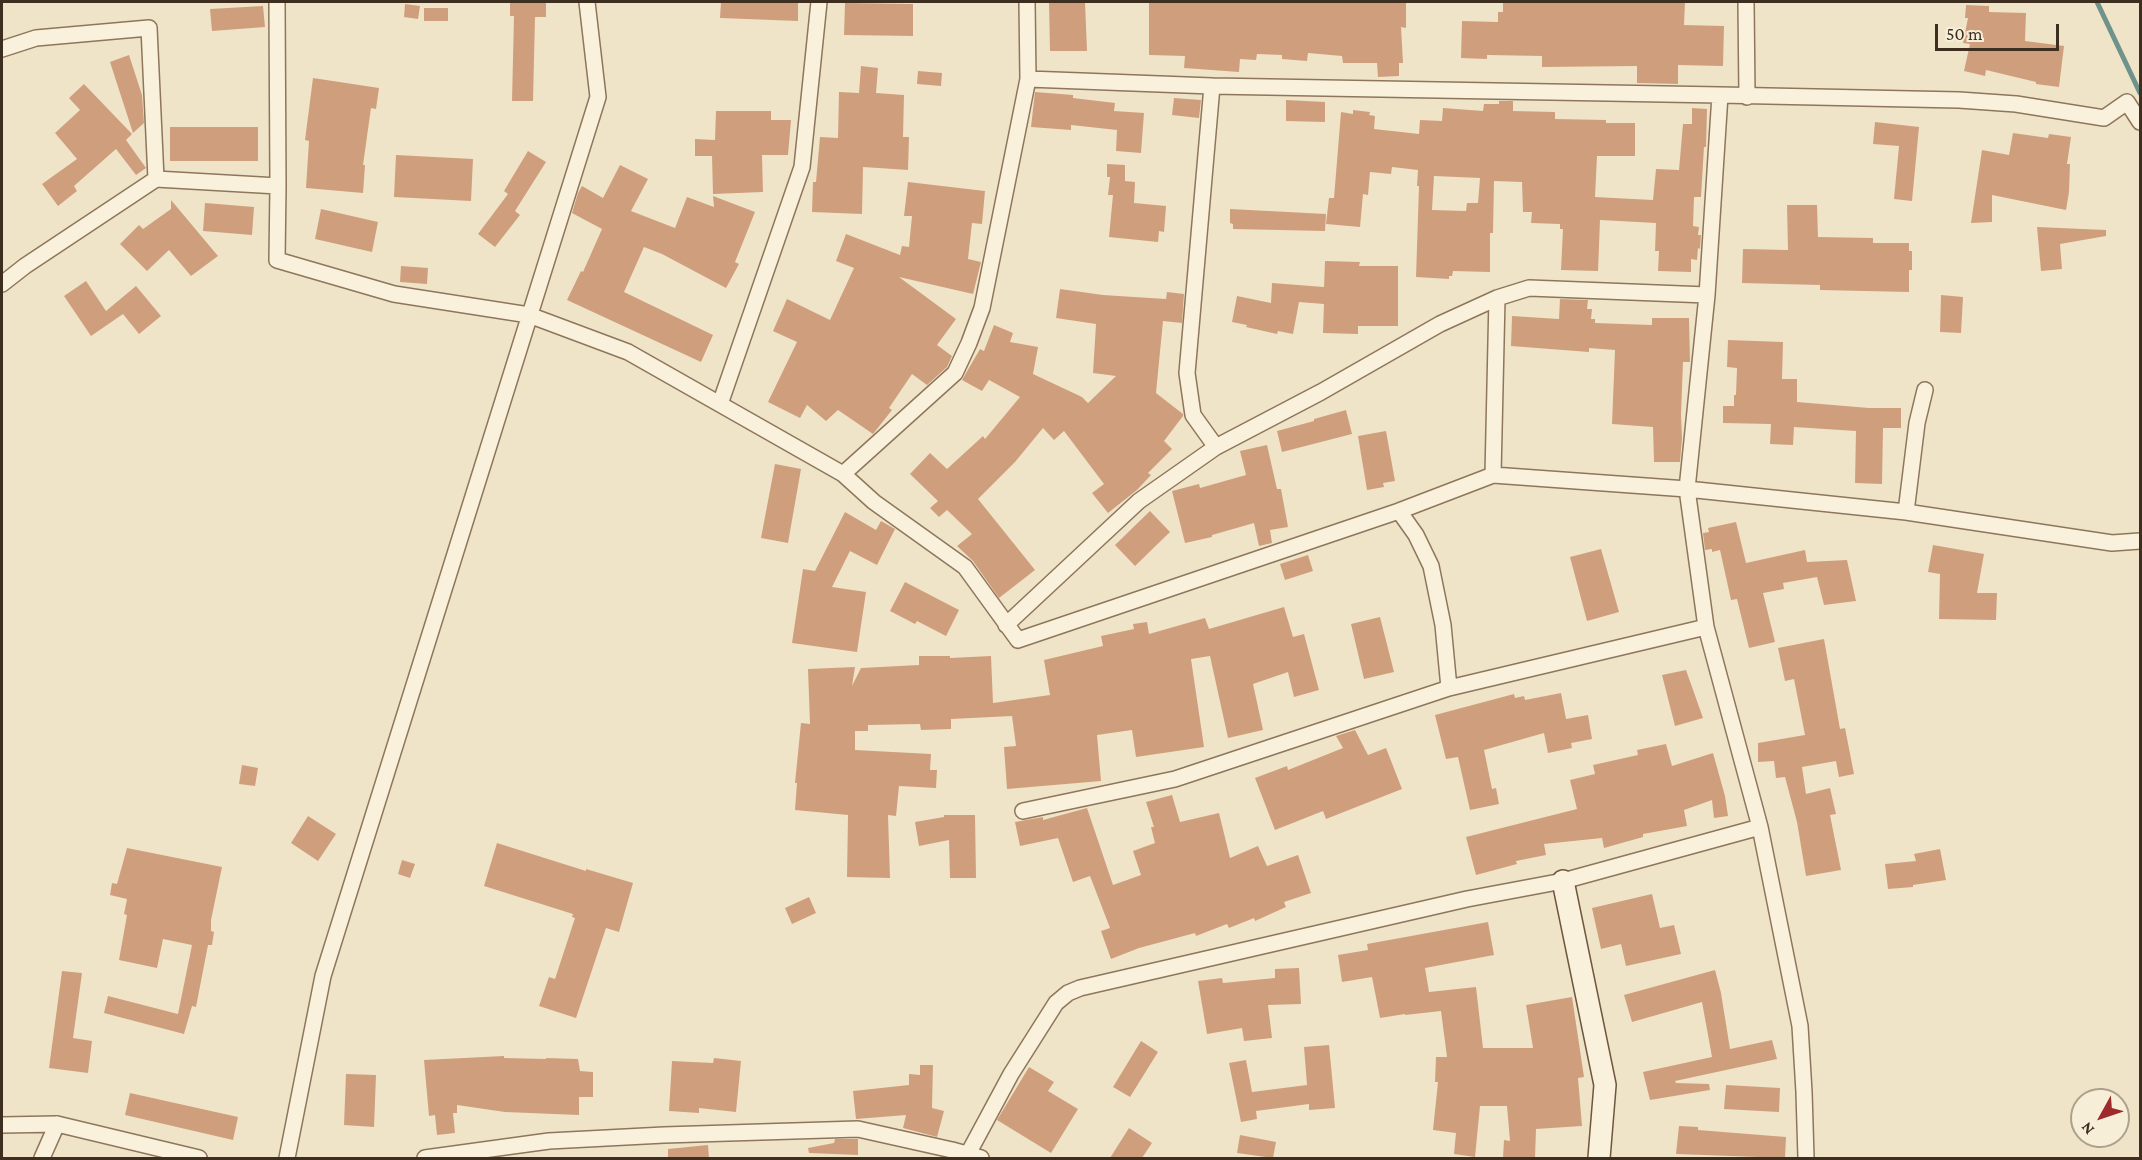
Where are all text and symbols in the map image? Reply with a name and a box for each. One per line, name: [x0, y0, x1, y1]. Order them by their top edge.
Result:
scale bar: [1938, 12, 2062, 50]
text: 50 m: [1946, 24, 1983, 44]
north arrow: [2070, 1088, 2130, 1148]
text: N: [2077, 1119, 2097, 1138]

